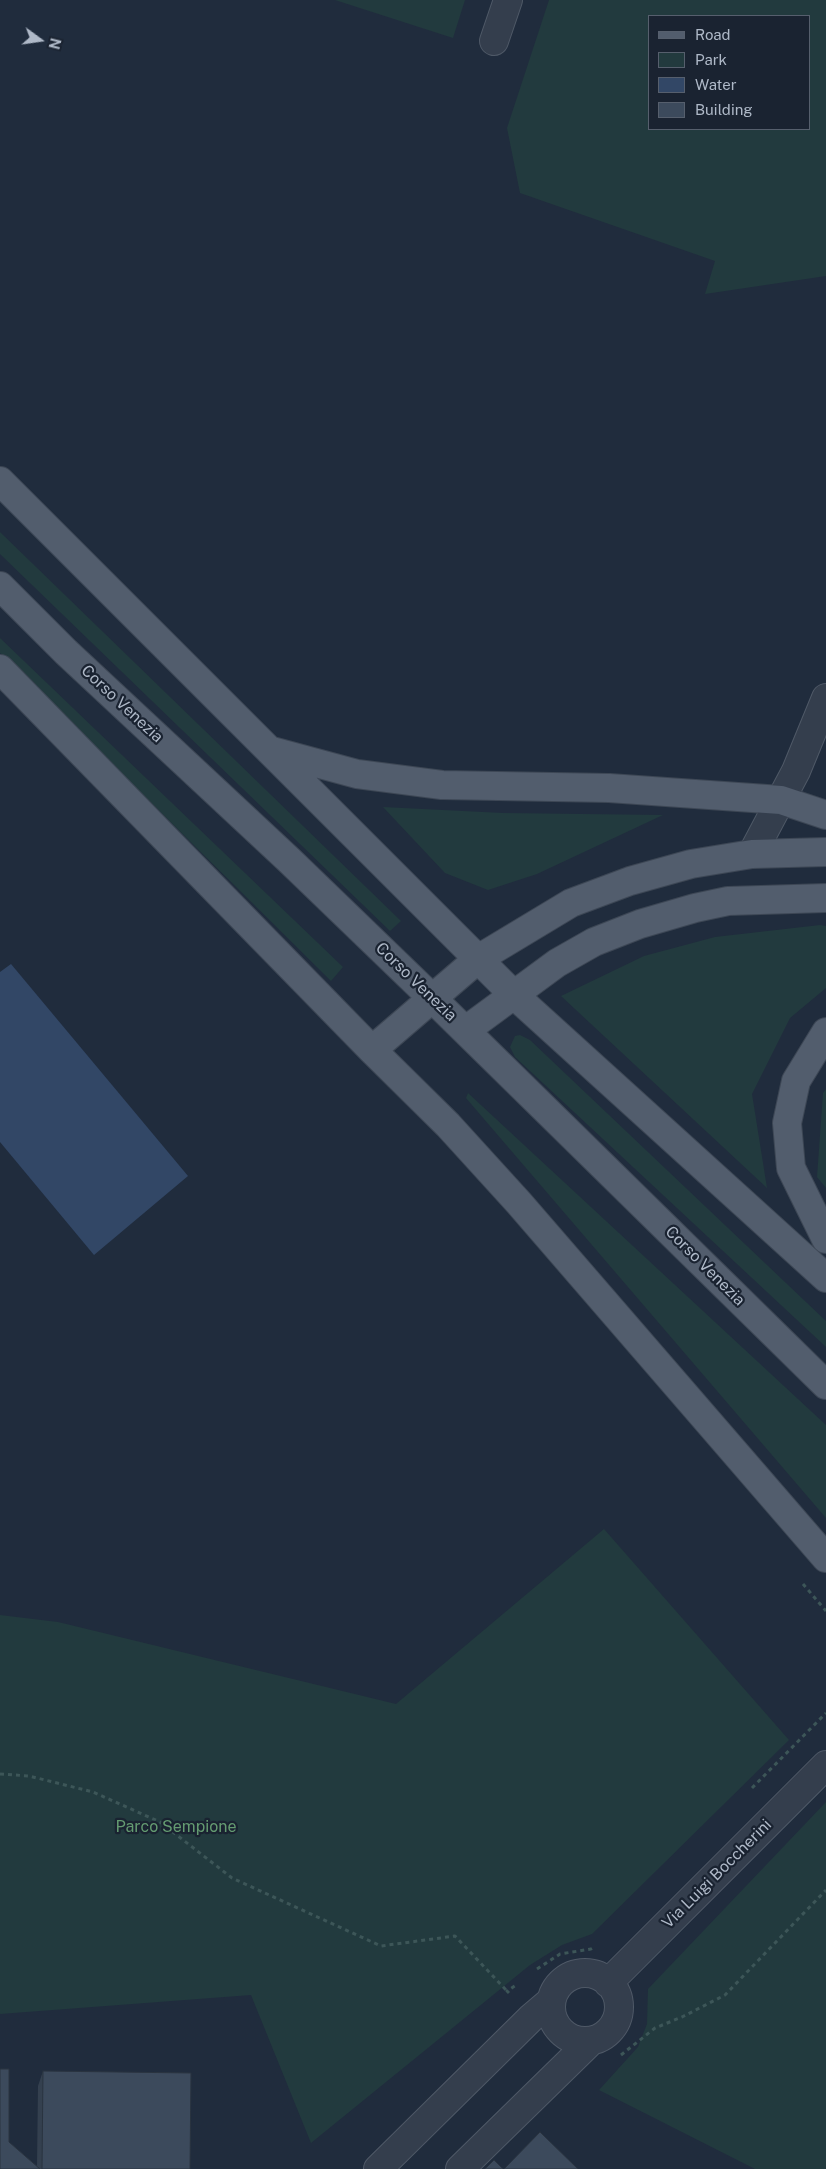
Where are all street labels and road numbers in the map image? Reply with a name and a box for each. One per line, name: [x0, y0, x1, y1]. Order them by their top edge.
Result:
street label: Corso Venezia: [77, 661, 167, 747]
street label: Corso Venezia: [372, 939, 460, 1025]
street label: Corso Venezia: [661, 1222, 749, 1310]
street label: Via Luigi Boccherini: [658, 1815, 776, 1933]

